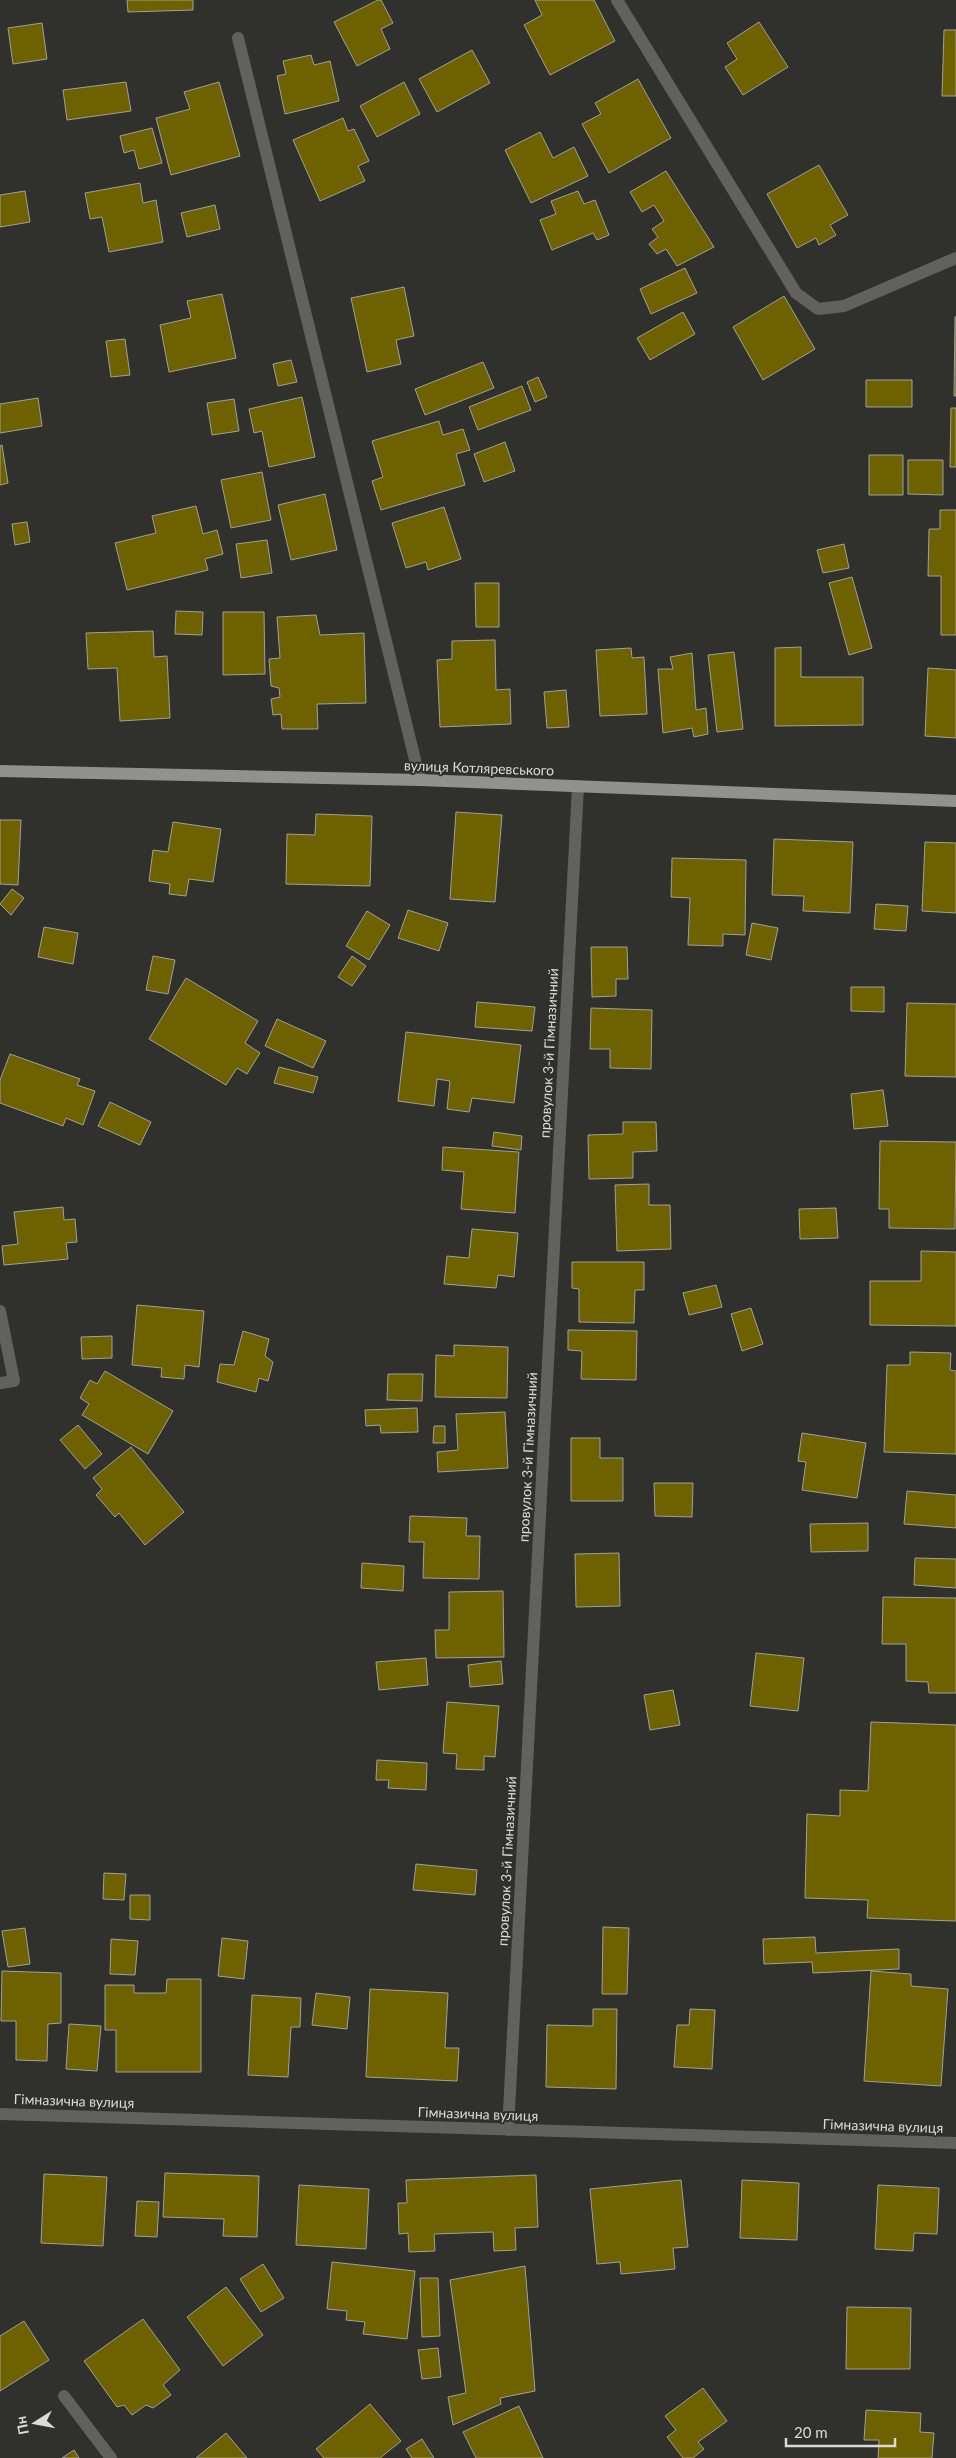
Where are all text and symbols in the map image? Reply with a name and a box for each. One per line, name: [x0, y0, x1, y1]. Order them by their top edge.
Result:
street label: вулиця Котляревського: [404, 756, 555, 779]
street label: провулок 3-й Гімназичний: [536, 968, 561, 1138]
street label: провулок 3-й Гімназичний: [515, 1372, 540, 1542]
street label: провулок 3-й Гімназичний: [494, 1776, 519, 1946]
street label: Гімназична вулиця: [14, 2090, 135, 2111]
street label: Гімназична вулиця: [418, 2103, 539, 2124]
street label: Гімназична вулиця: [823, 2115, 944, 2136]
north arrow: [10, 2398, 60, 2448]
text: Пн: [12, 2415, 32, 2436]
scale bar: [786, 2416, 895, 2448]
text: 20 m: [794, 2423, 828, 2441]

